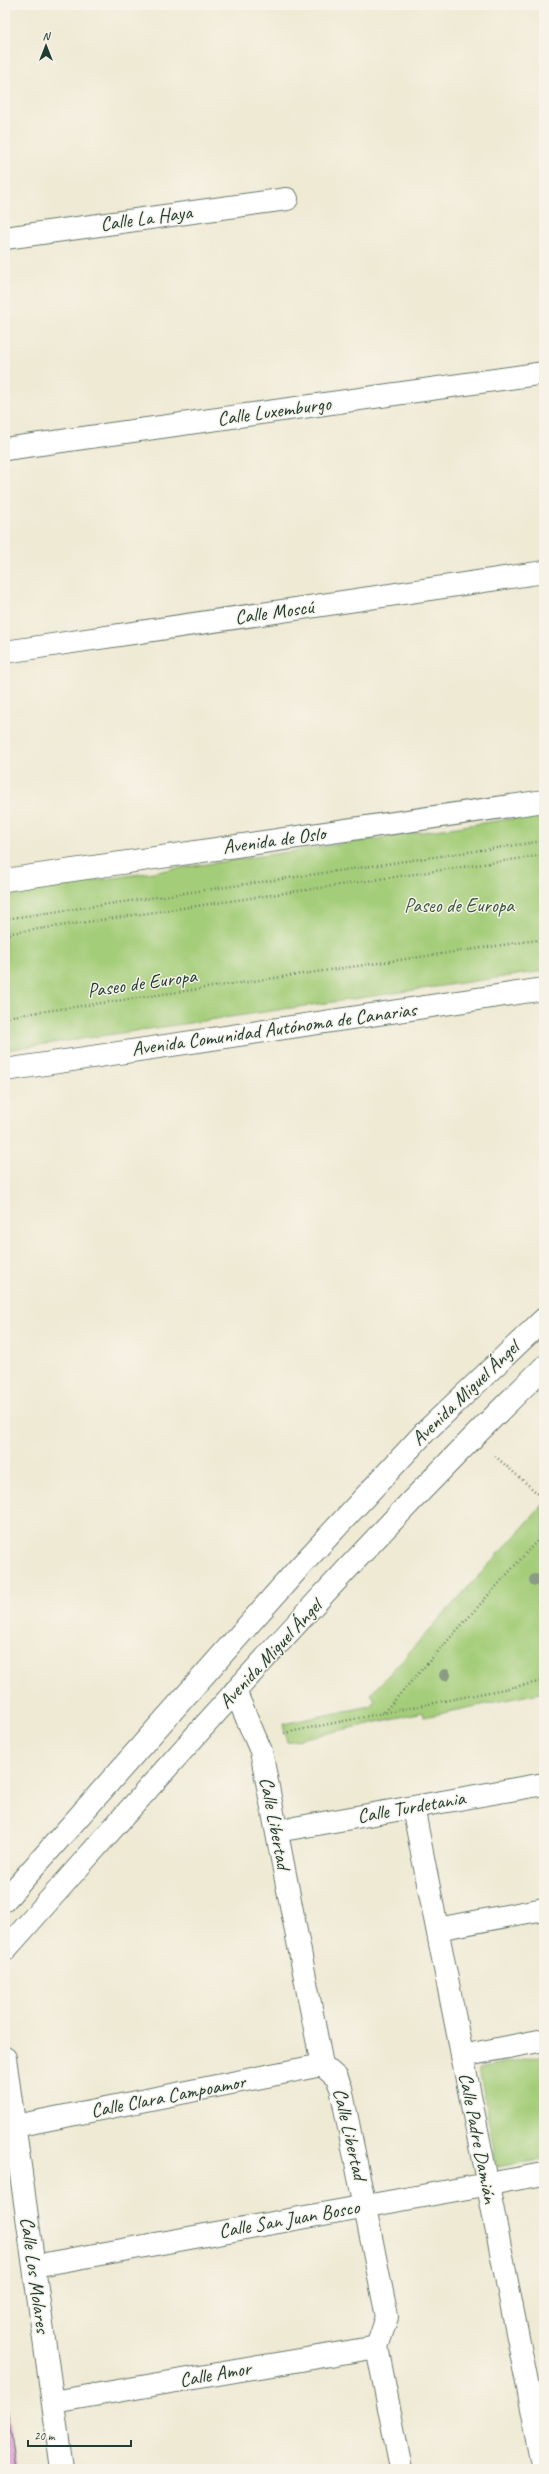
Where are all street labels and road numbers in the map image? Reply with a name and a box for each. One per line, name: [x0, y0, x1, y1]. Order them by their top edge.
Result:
street label: Calle La Haya: [99, 199, 195, 237]
street label: Calle Luxemburgo: [216, 391, 333, 431]
street label: Calle Moscú: [233, 594, 316, 630]
street label: Avenida de Oslo: [221, 820, 329, 860]
street label: Paseo de Europa: [86, 963, 200, 1003]
street label: Avenida Comunidad Autónoma de Canarias: [130, 996, 420, 1061]
street label: Avenida Miguel Ángel: [406, 1333, 527, 1451]
street label: Avenida Miguel Ángel: [213, 1592, 329, 1714]
street label: Calle Libertad: [254, 1775, 297, 1874]
street label: Calle Turdetania: [355, 1785, 468, 1829]
street label: Calle Clara Campoamor: [89, 2068, 249, 2123]
street label: Calle Padre Damián: [453, 2071, 503, 2206]
street label: Calle Libertad: [327, 2086, 373, 2185]
street label: Calle San Juan Bosco: [217, 2194, 362, 2244]
street label: Calle Los Molares: [14, 2215, 56, 2337]
street label: Calle Amor: [177, 2355, 254, 2393]

